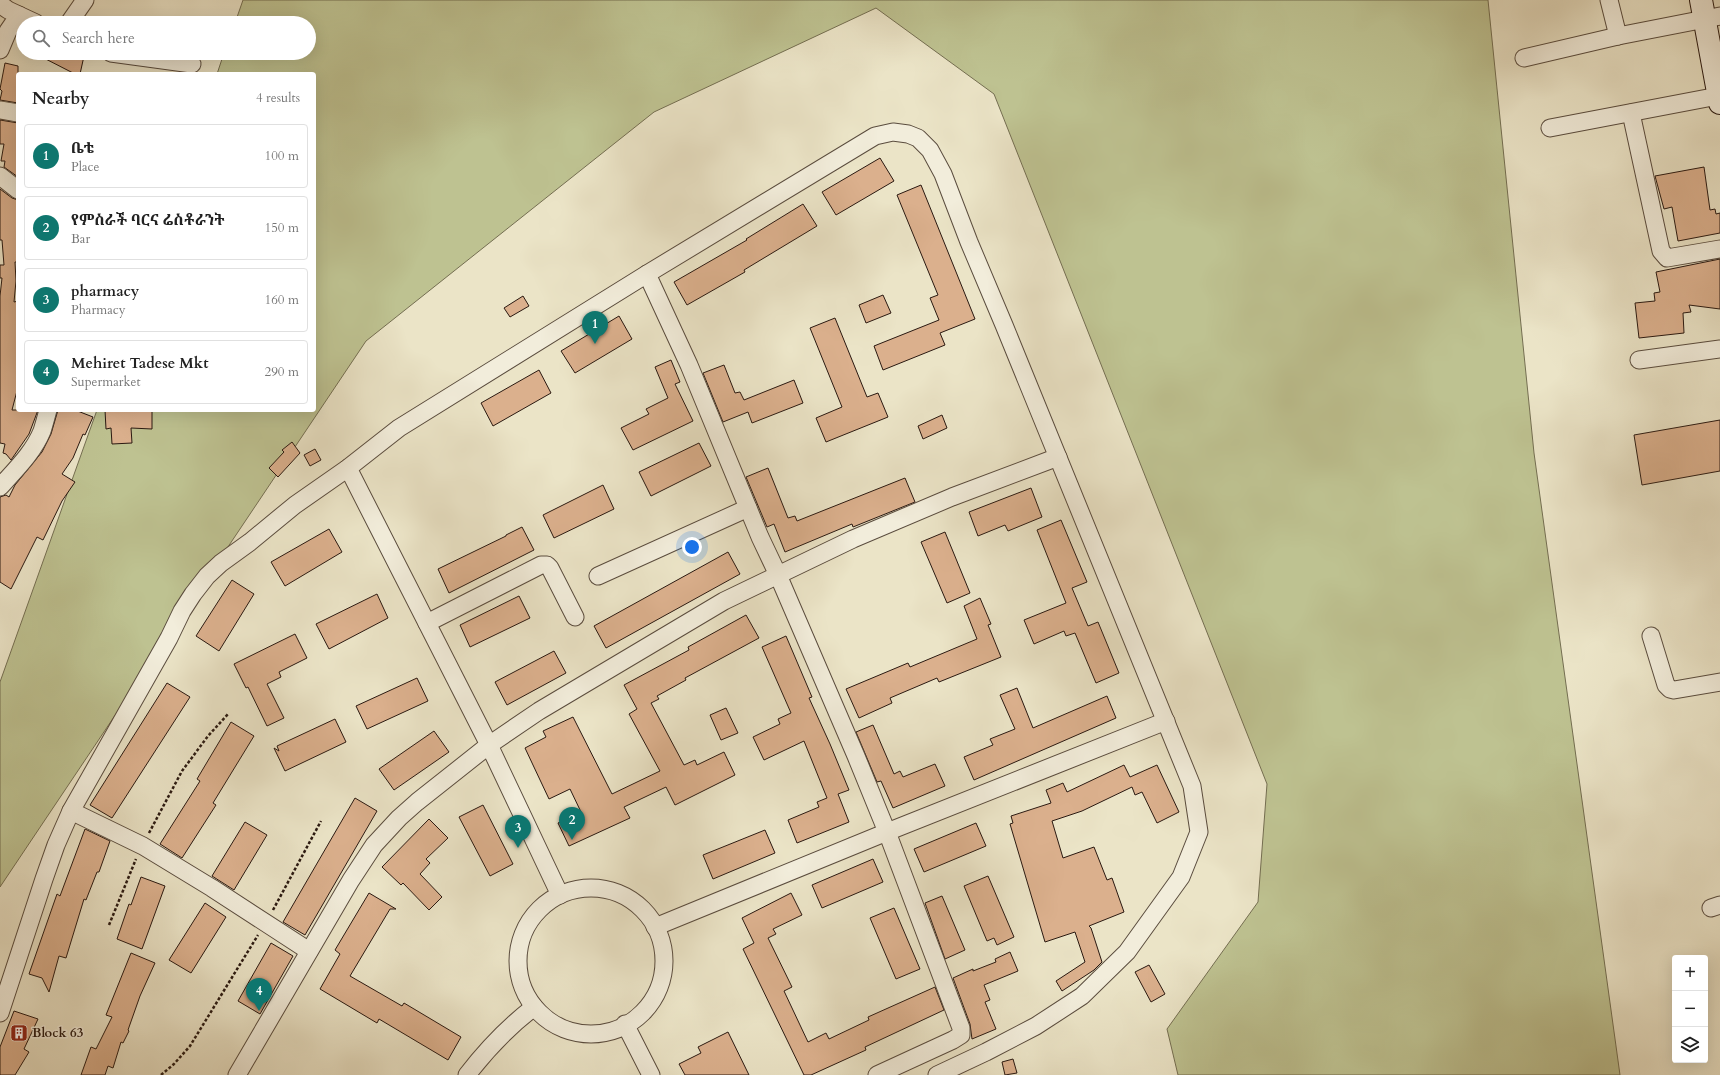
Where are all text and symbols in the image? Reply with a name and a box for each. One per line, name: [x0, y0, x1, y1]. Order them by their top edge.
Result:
search box: [16, 16, 316, 60]
icon: search: [30, 27, 52, 49]
text: Search here: [62, 28, 135, 48]
text: Nearby: [32, 87, 89, 110]
text: 4 results: [256, 89, 300, 107]
text: ቤቴ: [71, 138, 94, 158]
text: 1: [43, 147, 49, 165]
text: 100 m: [265, 147, 299, 165]
text: Place: [71, 158, 99, 176]
text: የምስራች ባርና ሬስቶራንት: [71, 210, 225, 230]
text: 2: [43, 219, 49, 237]
text: 150 m: [265, 219, 299, 237]
text: Bar: [71, 230, 90, 248]
text: pharmacy: [71, 281, 139, 301]
text: 3: [43, 291, 49, 309]
text: 160 m: [265, 291, 299, 309]
text: Pharmacy: [71, 301, 126, 319]
pin: 1: [582, 311, 608, 344]
text: Mehiret Tadese Mkt: [71, 353, 208, 373]
text: 4: [43, 363, 49, 381]
text: 290 m: [265, 363, 299, 381]
text: Supermarket: [71, 373, 141, 391]
your location: [682, 537, 702, 557]
pin: 2: [559, 807, 585, 840]
pin: 3: [505, 815, 531, 848]
map controls: [1672, 955, 1708, 1063]
button: +: [1672, 955, 1708, 991]
pin: 4: [246, 978, 272, 1011]
button: −: [1672, 991, 1708, 1027]
building icon: Block 63: [9, 1023, 29, 1043]
place label: Block 63: [32, 1024, 84, 1042]
button: layers: [1672, 1027, 1708, 1063]

